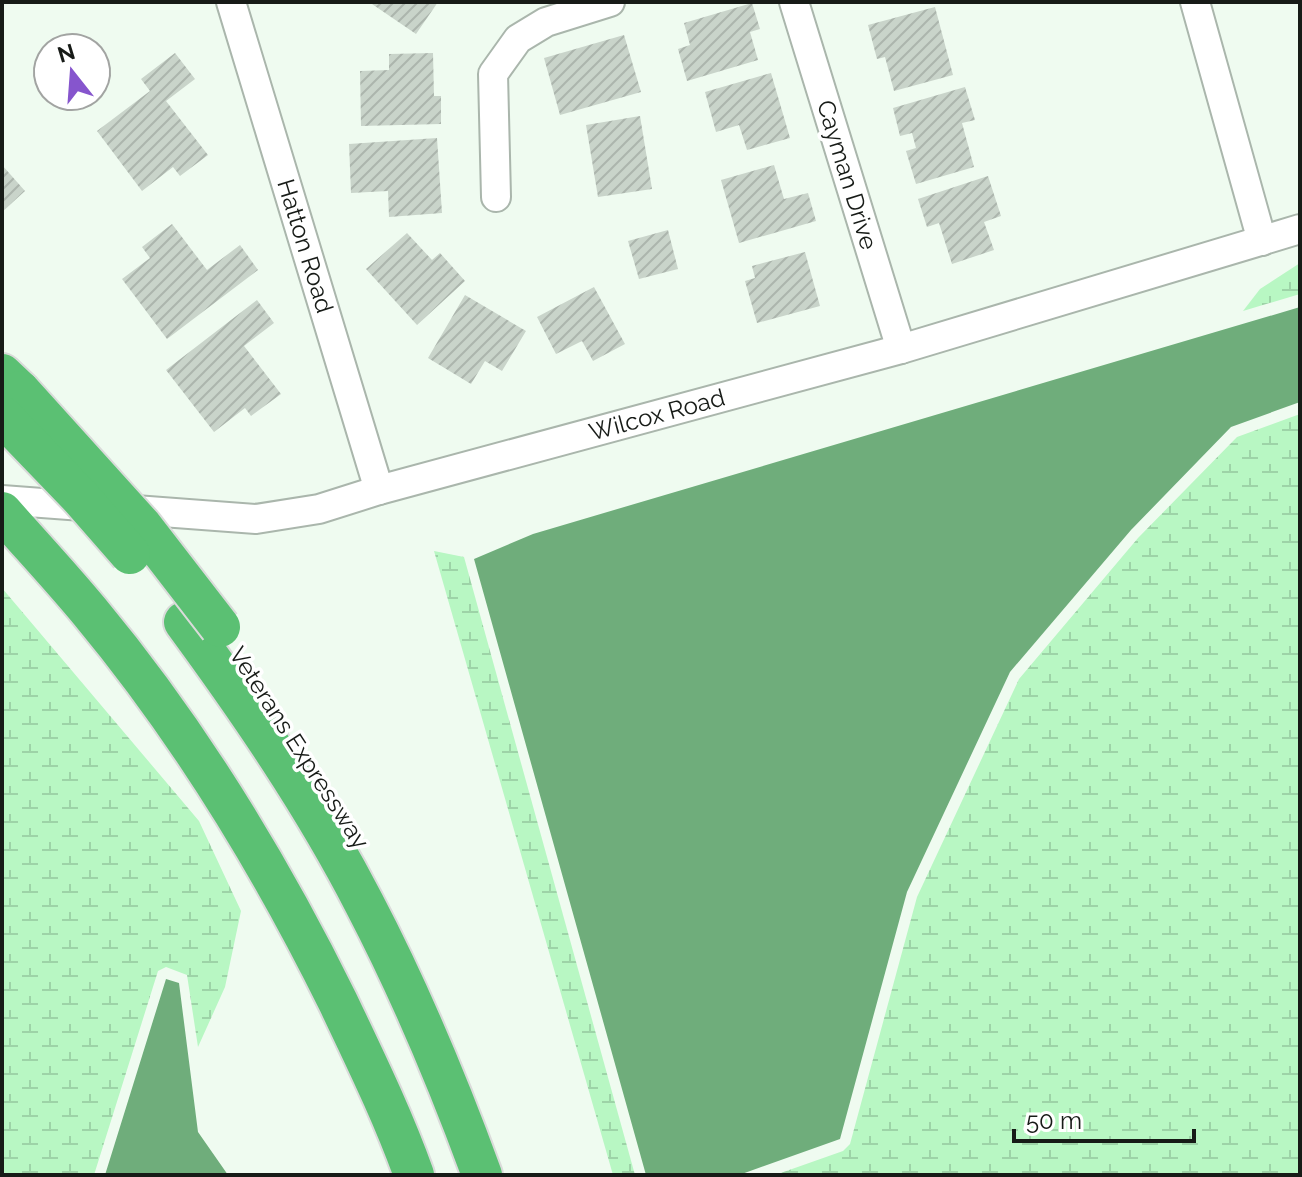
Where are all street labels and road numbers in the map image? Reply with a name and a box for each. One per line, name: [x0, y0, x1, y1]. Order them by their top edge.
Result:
street label: Cayman Drive: [811, 97, 884, 253]
street label: Hatton Road: [271, 175, 340, 316]
street label: Wilcox Road: [586, 382, 728, 447]
street label: Veterans Expressway: [223, 641, 376, 854]

